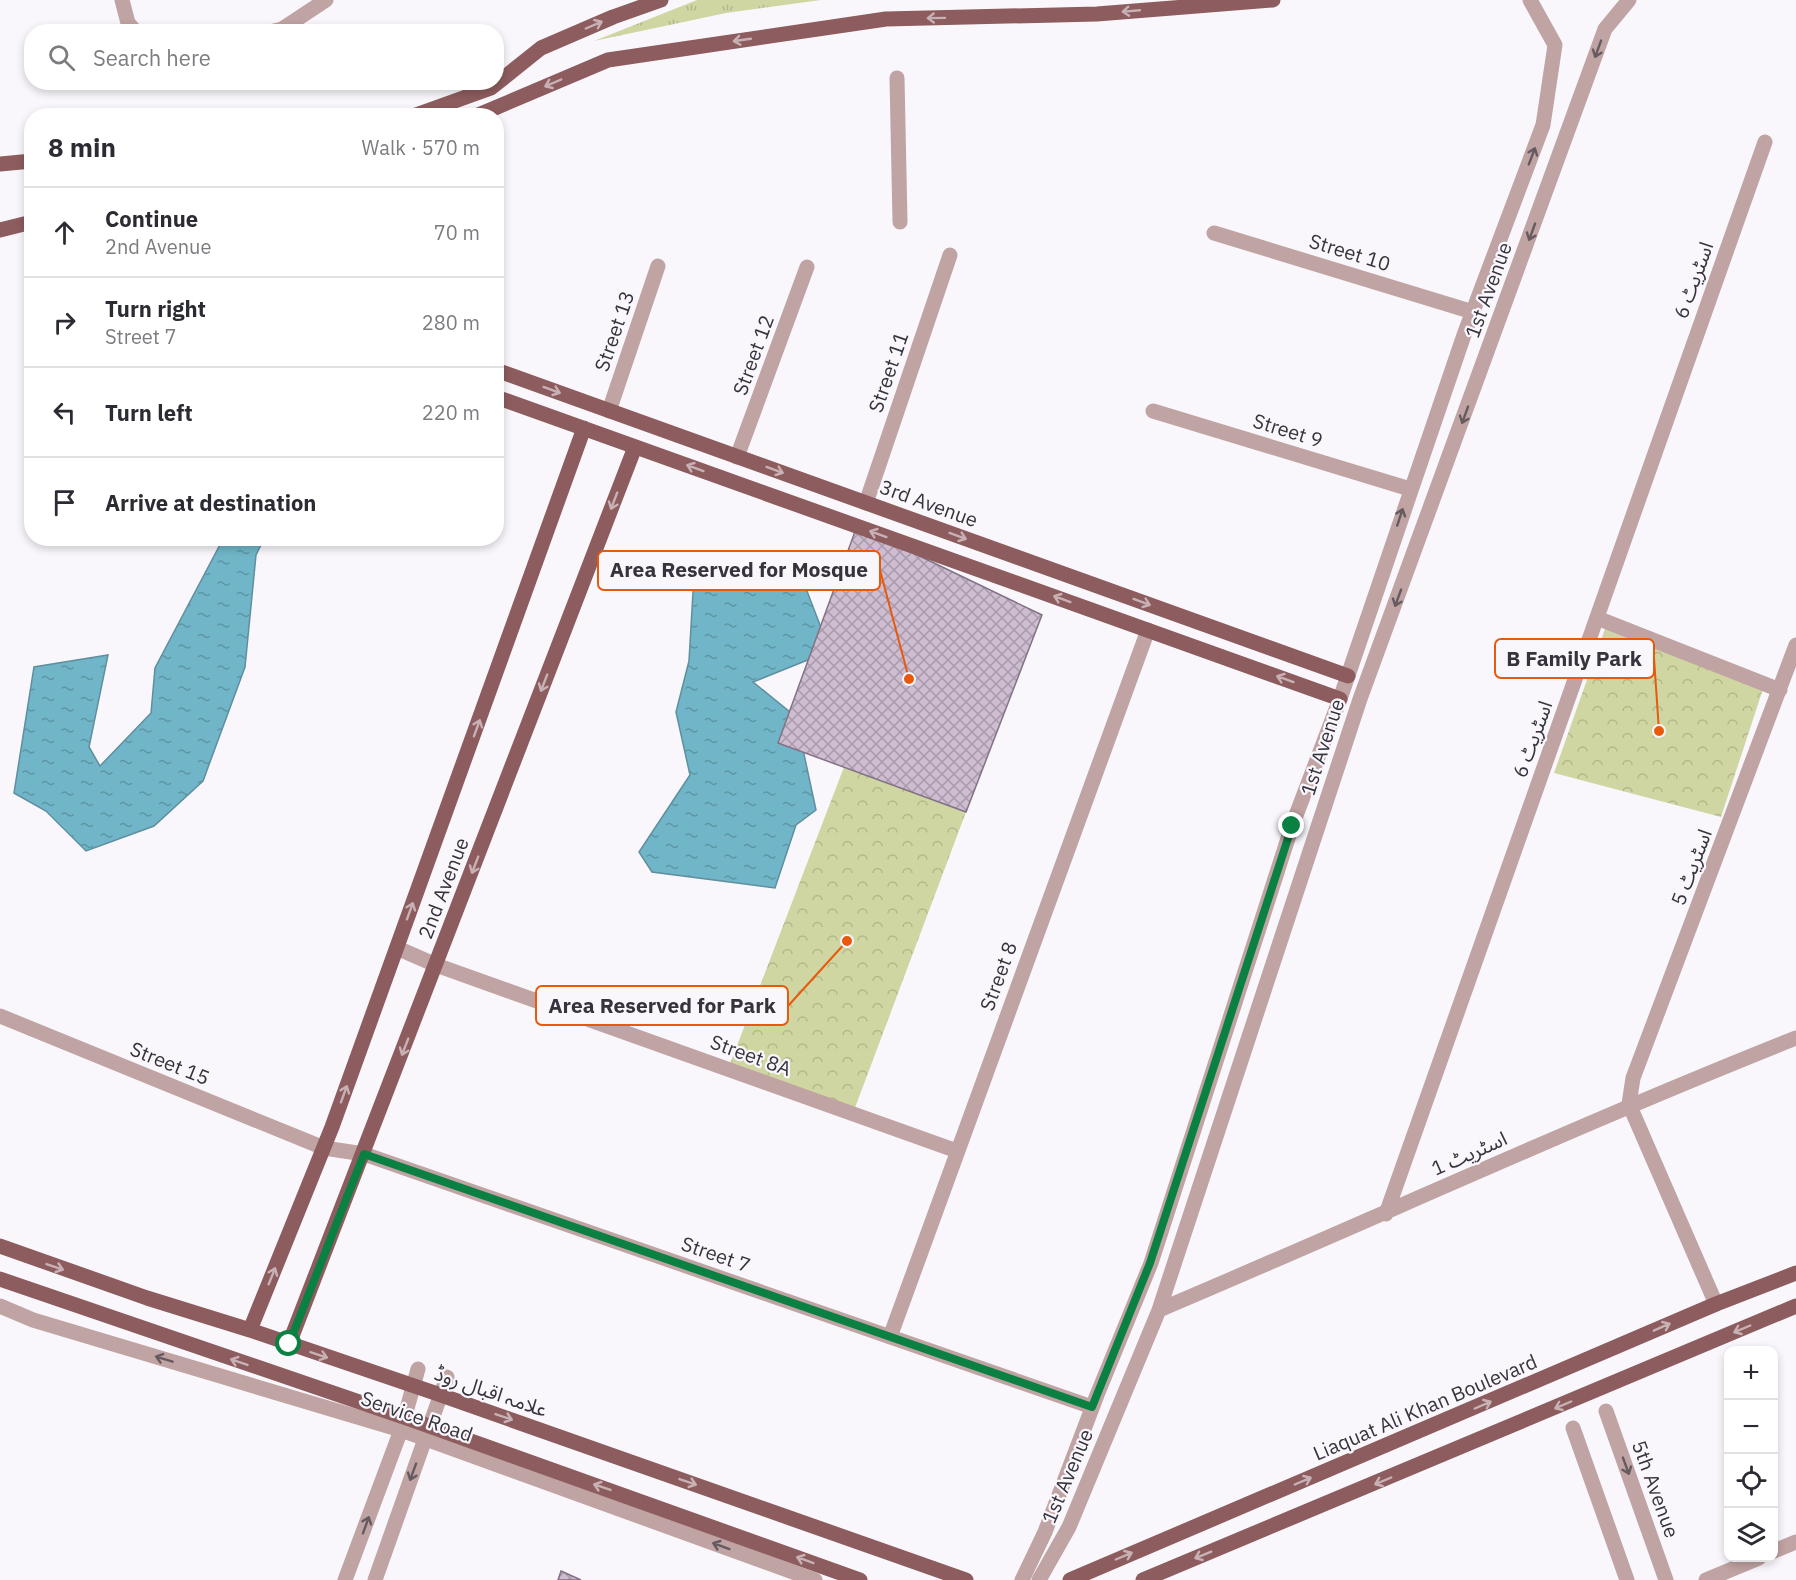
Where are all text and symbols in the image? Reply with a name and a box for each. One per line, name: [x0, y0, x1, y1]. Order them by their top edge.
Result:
one-way arrow: [1121, 6, 1141, 17]
one-way arrow: [926, 12, 946, 24]
one-way arrow: [584, 19, 602, 30]
search box: [24, 24, 504, 90]
one-way arrow: [733, 35, 753, 46]
one-way arrow: [1592, 39, 1603, 58]
icon: search: [45, 41, 78, 74]
text: Search here: [93, 43, 211, 72]
one-way arrow: [545, 78, 563, 89]
text: 8 min: [48, 130, 116, 164]
text: Walk · 570 m: [362, 134, 480, 161]
one-way arrow: [1527, 147, 1538, 166]
text: Continue: [105, 204, 198, 233]
icon: ahead: [48, 216, 81, 249]
text: 70 m: [434, 219, 480, 246]
one-way arrow: [1525, 222, 1536, 241]
street label: Street 10: [1306, 227, 1394, 277]
text: 2nd Avenue: [105, 233, 211, 260]
street label: 1st Avenue: [1458, 238, 1518, 342]
street label: اسٹریٹ 6: [1667, 238, 1719, 322]
street label: Street 13: [588, 287, 640, 375]
text: Turn right: [105, 294, 206, 323]
icon: right: [48, 306, 81, 339]
text: 280 m: [422, 309, 480, 336]
street label: Street 12: [726, 311, 780, 399]
text: Street 7: [105, 323, 177, 350]
street label: Street 11: [862, 328, 914, 416]
one-way arrow: [542, 386, 560, 397]
icon: left: [48, 396, 81, 429]
text: Turn left: [105, 398, 193, 427]
text: 220 m: [422, 399, 480, 426]
one-way arrow: [1459, 406, 1470, 424]
street label: Street 9: [1250, 407, 1326, 453]
one-way arrow: [686, 461, 705, 472]
one-way arrow: [765, 466, 784, 477]
street label: 3rd Avenue: [876, 473, 982, 533]
icon: arrive: [48, 486, 81, 519]
text: Arrive at destination: [105, 488, 316, 517]
one-way arrow: [608, 491, 619, 510]
one-way arrow: [1396, 508, 1407, 527]
one-way arrow: [870, 527, 888, 538]
one-way arrow: [948, 531, 967, 542]
callout: Area Reserved for Mosque: [598, 551, 880, 590]
text: Area Reserved for Mosque: [610, 555, 868, 583]
one-way arrow: [1391, 588, 1402, 607]
one-way arrow: [1053, 593, 1072, 604]
one-way arrow: [1132, 597, 1151, 608]
callout: B Family Park: [1495, 639, 1654, 678]
text: B Family Park: [1506, 644, 1643, 672]
one-way arrow: [538, 673, 549, 692]
one-way arrow: [1276, 673, 1295, 684]
street label: 1st Avenue: [1294, 695, 1350, 799]
street label: اسٹریٹ 6: [1506, 697, 1558, 781]
one-way arrow: [473, 719, 484, 738]
route end: [1278, 812, 1304, 838]
street label: اسٹریٹ 5: [1664, 825, 1718, 909]
street label: 2nd Avenue: [411, 833, 475, 943]
one-way arrow: [468, 856, 479, 874]
one-way arrow: [406, 902, 417, 921]
street label: Street 8: [973, 938, 1023, 1014]
callout: Area Reserved for Park: [536, 986, 788, 1025]
text: Area Reserved for Park: [548, 991, 777, 1019]
street label: Street 8A: [707, 1028, 795, 1082]
street label: Street 15: [126, 1035, 214, 1091]
one-way arrow: [398, 1038, 409, 1056]
one-way arrow: [339, 1086, 350, 1104]
street label: اسٹریٹ 1: [1427, 1124, 1511, 1182]
street label: Street 7: [678, 1230, 754, 1278]
one-way arrow: [45, 1262, 64, 1273]
one-way arrow: [267, 1267, 278, 1285]
one-way arrow: [1652, 1321, 1670, 1332]
one-way arrow: [1733, 1324, 1752, 1335]
route start: [275, 1330, 301, 1356]
map controls: [1724, 1346, 1778, 1562]
button: +: [1724, 1346, 1778, 1400]
street label: Liaquat Ali Khan Boulevard: [1309, 1348, 1541, 1466]
one-way arrow: [309, 1351, 328, 1362]
one-way arrow: [155, 1353, 174, 1364]
one-way arrow: [230, 1355, 249, 1366]
street label: علامہ اقبال روڈ: [431, 1359, 551, 1423]
street label: Service Road: [357, 1384, 477, 1448]
one-way arrow: [1473, 1398, 1491, 1410]
one-way arrow: [1554, 1400, 1572, 1411]
button: −: [1724, 1400, 1778, 1454]
one-way arrow: [494, 1413, 513, 1424]
street label: 1st Avenue: [1035, 1425, 1099, 1527]
street label: 5th Avenue: [1626, 1437, 1686, 1541]
button: locate: [1724, 1454, 1778, 1508]
one-way arrow: [1621, 1457, 1632, 1475]
one-way arrow: [407, 1462, 418, 1481]
one-way arrow: [1294, 1475, 1312, 1486]
one-way arrow: [1374, 1476, 1393, 1487]
one-way arrow: [678, 1478, 697, 1489]
one-way arrow: [593, 1480, 612, 1491]
button: layers: [1724, 1508, 1778, 1562]
one-way arrow: [361, 1516, 372, 1535]
one-way arrow: [712, 1540, 731, 1551]
one-way arrow: [1114, 1550, 1132, 1561]
one-way arrow: [1194, 1550, 1212, 1561]
one-way arrow: [796, 1554, 815, 1565]

